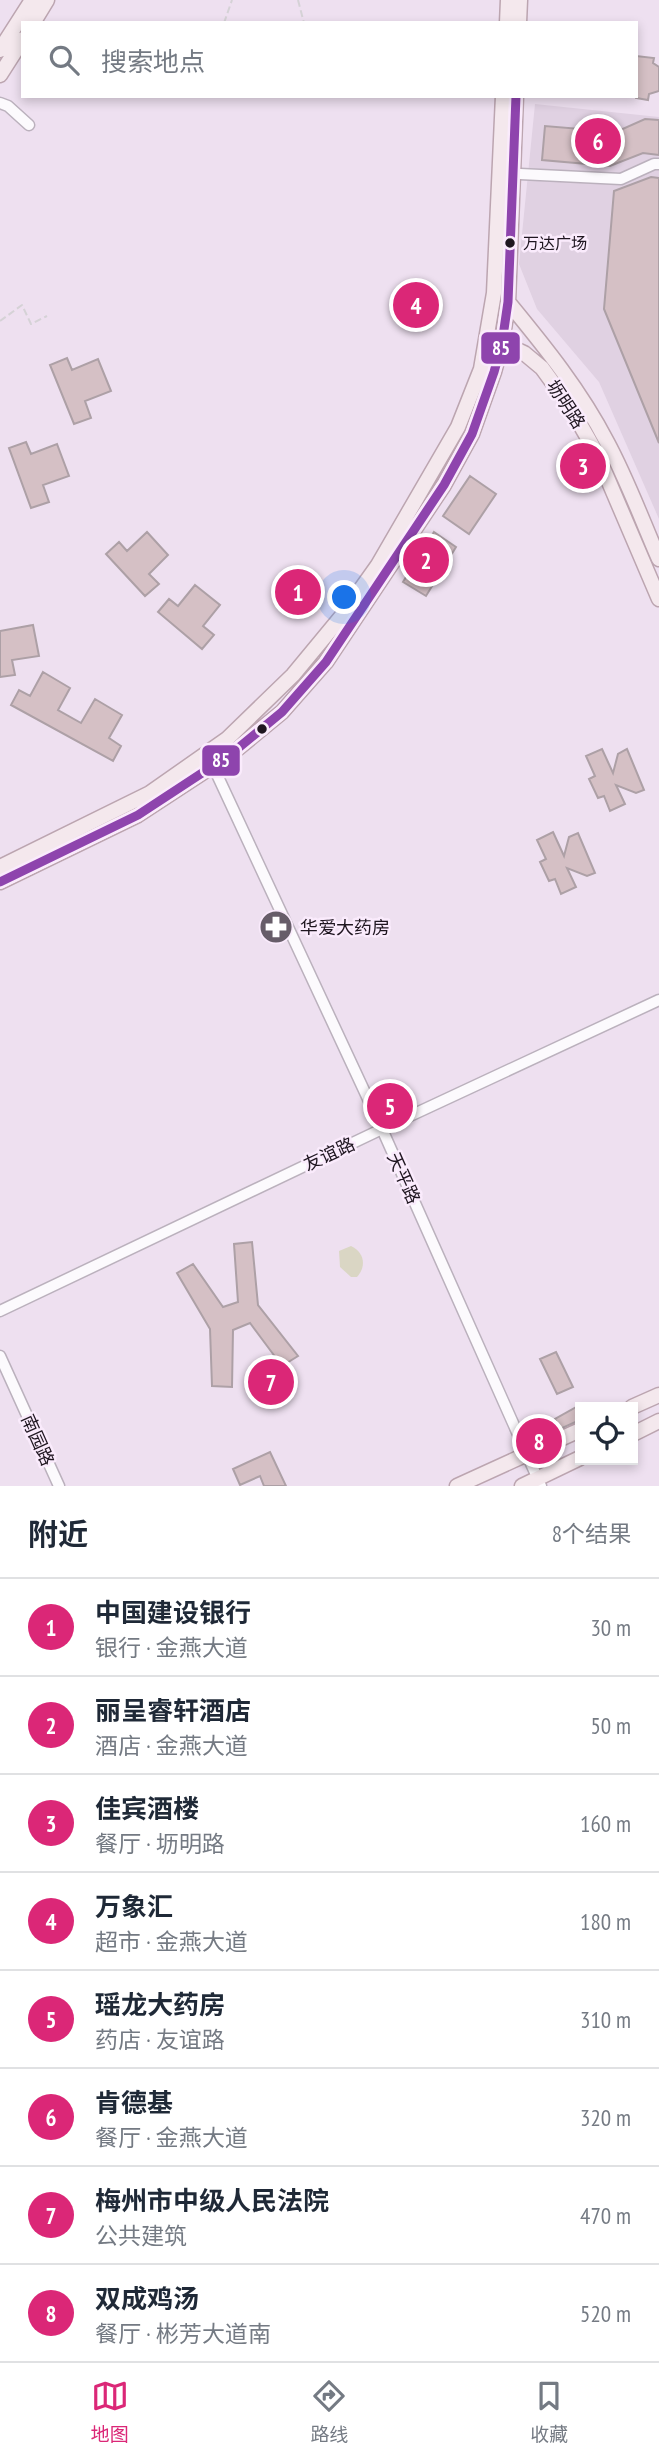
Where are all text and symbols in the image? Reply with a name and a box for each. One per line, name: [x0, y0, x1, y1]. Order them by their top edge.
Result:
search box: [21, 21, 638, 98]
icon: search: [45, 41, 83, 79]
text: 搜索地点: [101, 45, 205, 78]
pin: 6: [575, 115, 621, 167]
place label: 万达广场: [523, 233, 587, 253]
marker: 万达广场: [503, 236, 517, 250]
pin: 4: [393, 279, 439, 331]
line badge: 85: [480, 331, 521, 365]
text: 85: [492, 336, 510, 360]
street label: 坜明路: [542, 375, 590, 433]
pin: 3: [560, 440, 606, 492]
pin: 2: [403, 534, 449, 586]
pin: 1: [275, 566, 321, 618]
your location: [327, 580, 361, 614]
unlabelled marker: [255, 722, 269, 736]
line badge: 85: [201, 744, 241, 777]
text: 85: [212, 748, 230, 772]
pharmacy icon: 华爱大药房: [257, 908, 295, 946]
place label: 华爱大药房: [300, 916, 390, 939]
pin: 5: [367, 1080, 413, 1132]
street label: 友谊路: [300, 1132, 358, 1176]
street label: 天平路: [383, 1149, 425, 1207]
pin: 7: [248, 1356, 294, 1408]
map controls: [575, 1402, 638, 1465]
button: locate: [575, 1402, 638, 1465]
street label: 南园路: [17, 1411, 59, 1469]
pin: 8: [516, 1415, 562, 1467]
text: 附近: [28, 1514, 88, 1553]
text: 8个结果: [552, 1519, 631, 1548]
text: 中国建设银行: [95, 1596, 251, 1629]
text: 1: [46, 1613, 57, 1642]
text: 30 m: [590, 1613, 631, 1642]
text: 银行 · 金燕大道: [95, 1633, 248, 1662]
text: 丽呈睿轩酒店: [95, 1694, 251, 1727]
text: 2: [46, 1711, 57, 1740]
text: 50 m: [590, 1711, 631, 1740]
text: 酒店 · 金燕大道: [95, 1731, 248, 1760]
text: 佳宾酒楼: [95, 1792, 199, 1825]
text: 3: [46, 1809, 57, 1838]
text: 160 m: [580, 1809, 631, 1838]
text: 餐厅 · 坜明路: [95, 1829, 225, 1858]
text: 万象汇: [95, 1890, 173, 1923]
text: 4: [46, 1907, 57, 1936]
text: 180 m: [580, 1907, 631, 1936]
text: 超市 · 金燕大道: [95, 1927, 248, 1956]
text: 瑶龙大药房: [95, 1988, 225, 2021]
text: 5: [46, 2005, 57, 2034]
text: 310 m: [580, 2005, 631, 2034]
text: 药店 · 友谊路: [95, 2025, 225, 2054]
text: 肯德基: [95, 2086, 173, 2119]
text: 6: [46, 2103, 57, 2132]
text: 320 m: [580, 2103, 631, 2132]
text: 餐厅 · 金燕大道: [95, 2123, 248, 2152]
text: 梅州市中级人民法院: [95, 2184, 329, 2217]
text: 7: [46, 2201, 57, 2230]
text: 470 m: [580, 2201, 631, 2230]
text: 公共建筑: [95, 2221, 187, 2250]
text: 双成鸡汤: [95, 2282, 199, 2315]
text: 8: [46, 2299, 57, 2328]
text: 520 m: [580, 2299, 631, 2328]
text: 餐厅 · 彬芳大道南: [95, 2319, 271, 2348]
tab: 地图: [91, 2377, 129, 2446]
tab: 路线: [310, 2377, 348, 2446]
tab: 收藏: [530, 2377, 568, 2446]

